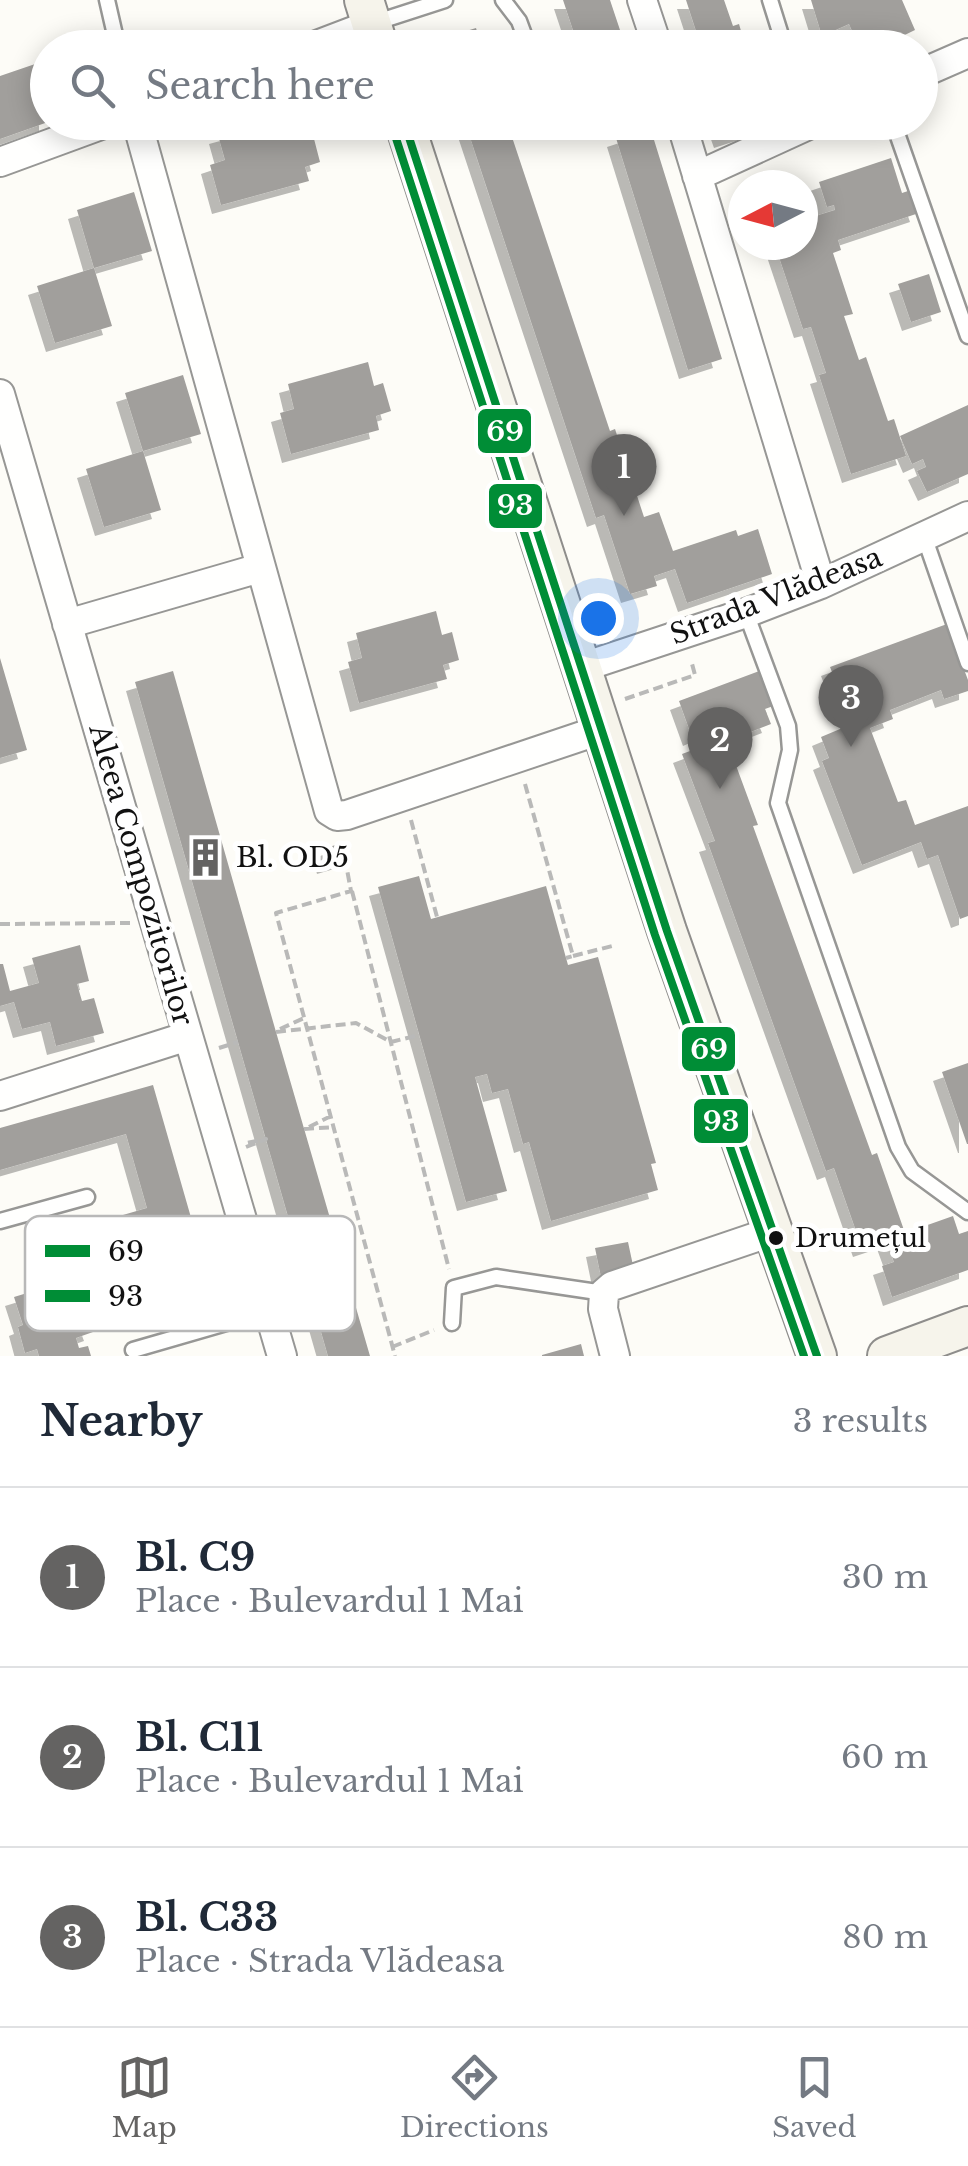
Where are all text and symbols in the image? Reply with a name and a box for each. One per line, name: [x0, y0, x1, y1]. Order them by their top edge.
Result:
search box: [30, 30, 938, 140]
icon: search: [65, 58, 120, 113]
text: Search here: [145, 62, 375, 109]
north arrow: [728, 170, 818, 260]
line badge: 69: [476, 407, 533, 455]
text: 69: [486, 414, 524, 449]
pin: 1: [592, 434, 656, 516]
line badge: 93: [487, 482, 544, 530]
text: 93: [497, 488, 533, 523]
street label: Strada Vlădeasa: [665, 539, 887, 653]
your location: [573, 593, 624, 644]
pin: 3: [818, 664, 884, 747]
pin: 2: [688, 706, 752, 789]
street label: Aleea Compozitorilor: [81, 719, 201, 1030]
building icon: Bl. OD5: [185, 836, 227, 878]
place label: Bl. OD5: [236, 840, 349, 875]
line badge: 69: [680, 1025, 737, 1073]
text: 69: [690, 1032, 728, 1067]
line badge: 93: [692, 1097, 750, 1145]
text: 93: [703, 1104, 739, 1139]
legend: [25, 1216, 355, 1331]
place label: Drumețul: [795, 1222, 926, 1254]
marker: Drumețul: [766, 1228, 786, 1248]
text: 69: [108, 1234, 144, 1269]
text: 93: [108, 1279, 143, 1314]
text: Nearby: [40, 1395, 203, 1447]
text: 3 results: [793, 1401, 928, 1441]
text: Bl. C9: [135, 1534, 255, 1581]
text: 1: [66, 1557, 79, 1597]
text: 30 m: [842, 1557, 928, 1597]
text: Place · Bulevardul 1 Mai: [135, 1581, 524, 1621]
text: Bl. C11: [135, 1714, 263, 1761]
text: 2: [62, 1737, 83, 1777]
text: 60 m: [841, 1737, 928, 1777]
text: Place · Bulevardul 1 Mai: [135, 1761, 524, 1801]
text: Bl. C33: [135, 1894, 278, 1941]
text: 3: [62, 1917, 83, 1957]
text: 80 m: [842, 1917, 928, 1957]
text: Place · Strada Vlădeasa: [135, 1941, 504, 1981]
tab: Map: [112, 2050, 177, 2145]
tab: Directions: [400, 2050, 549, 2145]
tab: Saved: [772, 2050, 856, 2145]

